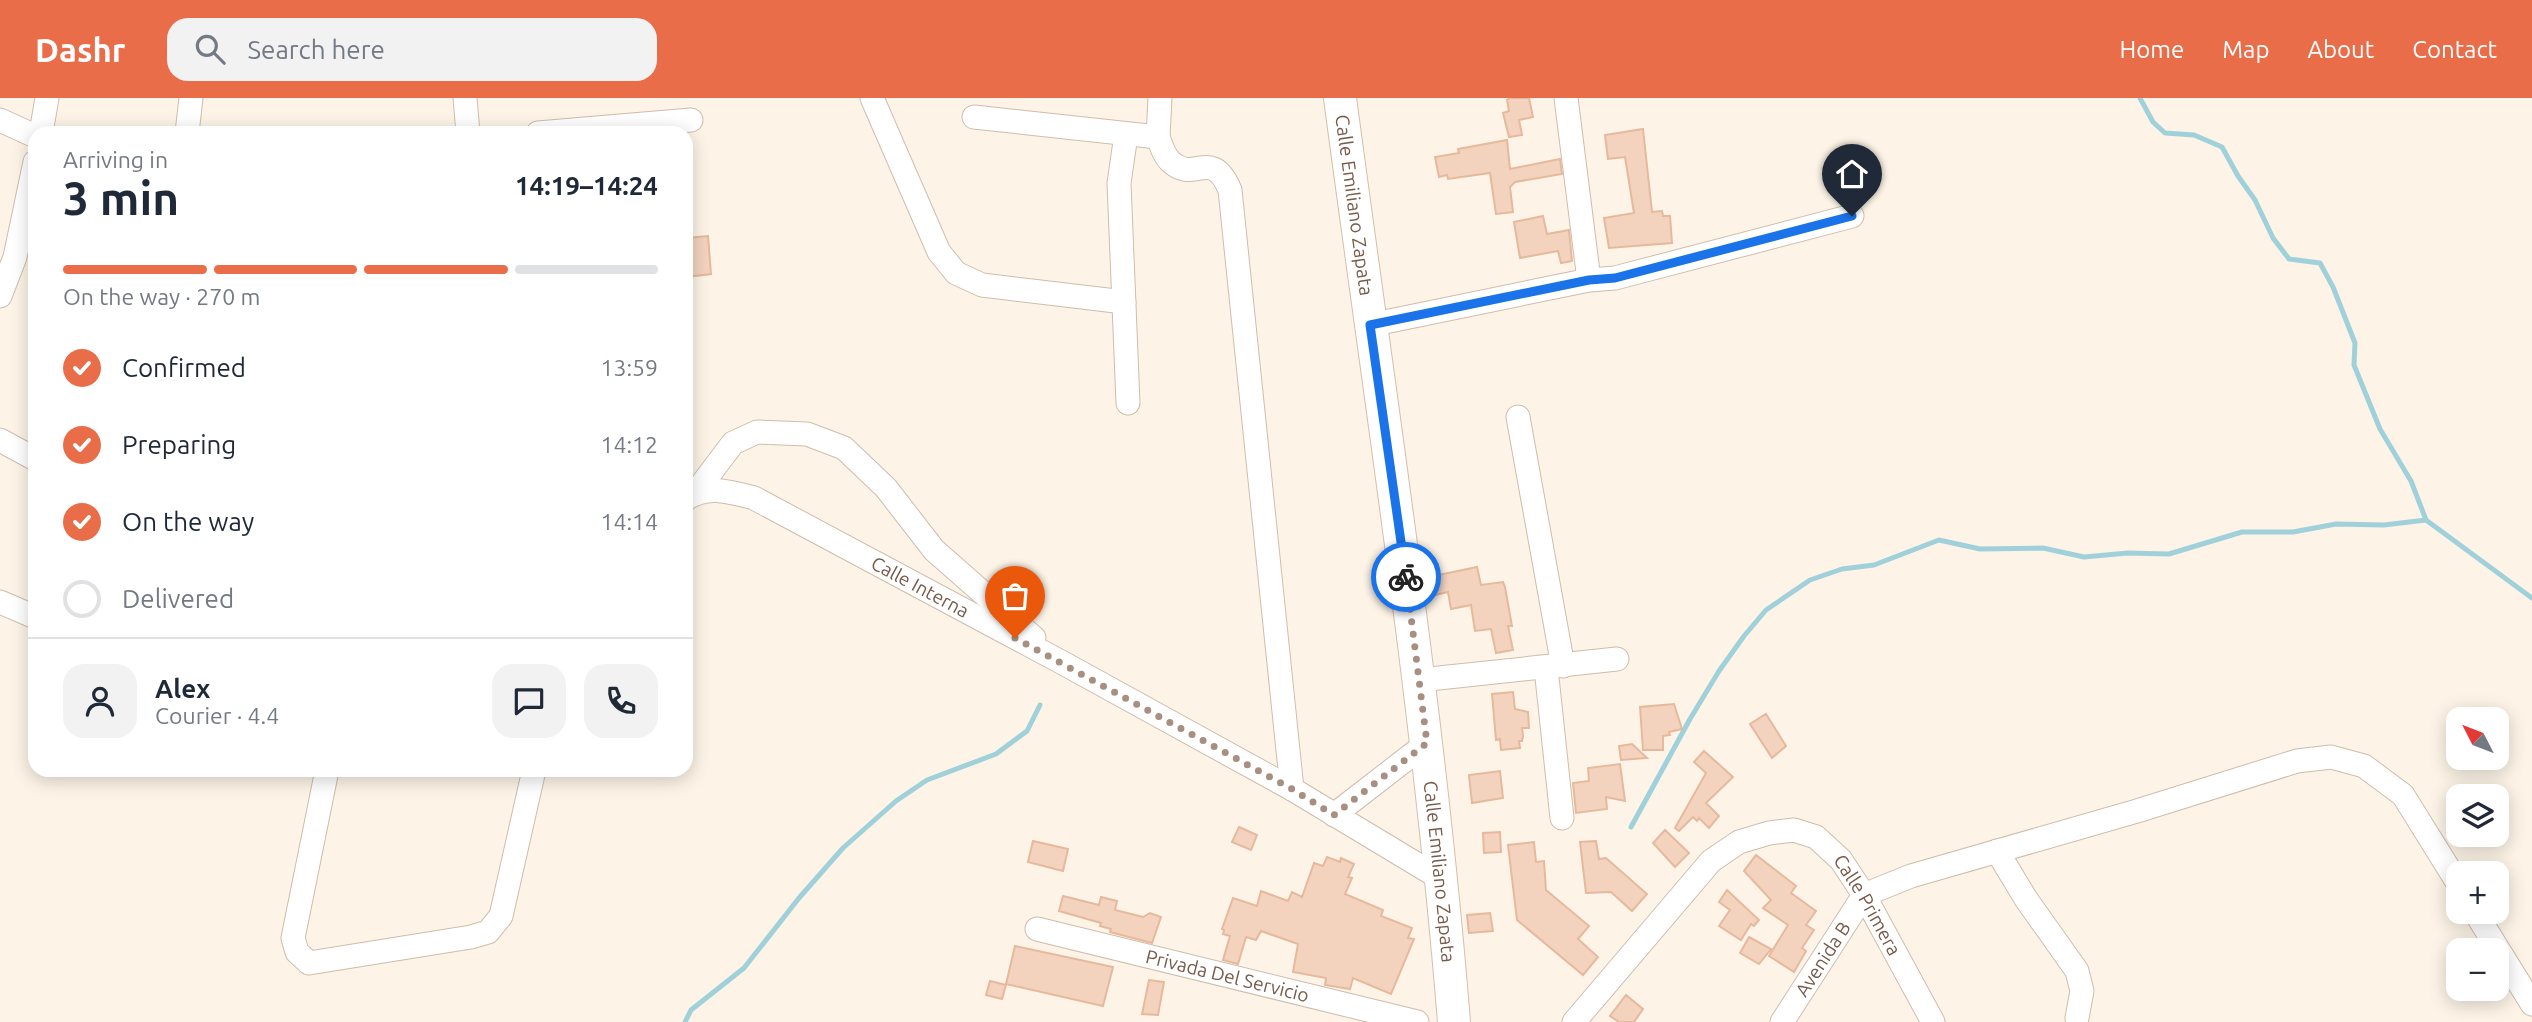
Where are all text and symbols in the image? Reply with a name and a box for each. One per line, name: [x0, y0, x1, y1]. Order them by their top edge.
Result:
search box: [167, 18, 657, 81]
icon: search: [191, 30, 229, 68]
text: Dashr: [35, 31, 125, 68]
text: Search here: [247, 35, 385, 64]
text: Home: [2119, 36, 2184, 63]
text: Map: [2222, 36, 2269, 63]
text: About: [2307, 36, 2374, 63]
text: Contact: [2412, 36, 2497, 63]
street label: Calle Emiliano Zapata: [1331, 113, 1378, 297]
pin: [1822, 144, 1882, 216]
text: Arriving in: [63, 147, 168, 172]
icon: home: [1833, 155, 1871, 193]
text: 14:19–14:24: [515, 171, 658, 200]
text: 3 min: [63, 172, 179, 224]
text: On the way · 270 m: [63, 284, 260, 309]
icon: check: [63, 349, 101, 387]
text: Confirmed: [122, 353, 246, 382]
text: 13:59: [600, 355, 658, 380]
icon: check: [63, 426, 101, 464]
text: Preparing: [122, 430, 236, 459]
text: 14:12: [600, 432, 658, 457]
icon: check: [63, 503, 101, 541]
text: On the way: [122, 507, 254, 536]
text: 14:14: [600, 509, 658, 534]
courier: [1371, 542, 1441, 612]
street label: Calle Interna: [868, 552, 973, 622]
icon: bike: [1387, 558, 1425, 596]
pin: [985, 566, 1045, 638]
icon: bag: [996, 577, 1034, 615]
text: Delivered: [122, 584, 234, 613]
button: person: [63, 664, 137, 738]
button: chat: [492, 664, 566, 738]
button: phone: [584, 664, 658, 738]
text: Alex: [155, 674, 210, 703]
text: Courier · 4.4: [155, 703, 279, 728]
north arrow: [2446, 707, 2510, 770]
map controls: [2446, 707, 2509, 1001]
street label: Calle Emiliano Zapata: [1419, 780, 1460, 963]
button: layers: [2446, 784, 2509, 847]
street label: Calle Primera: [1829, 850, 1906, 959]
button: +: [2446, 861, 2509, 924]
street label: Avenida B: [1790, 917, 1855, 1001]
button: −: [2446, 938, 2509, 1001]
street label: Privada Del Servicio: [1143, 945, 1311, 1006]

